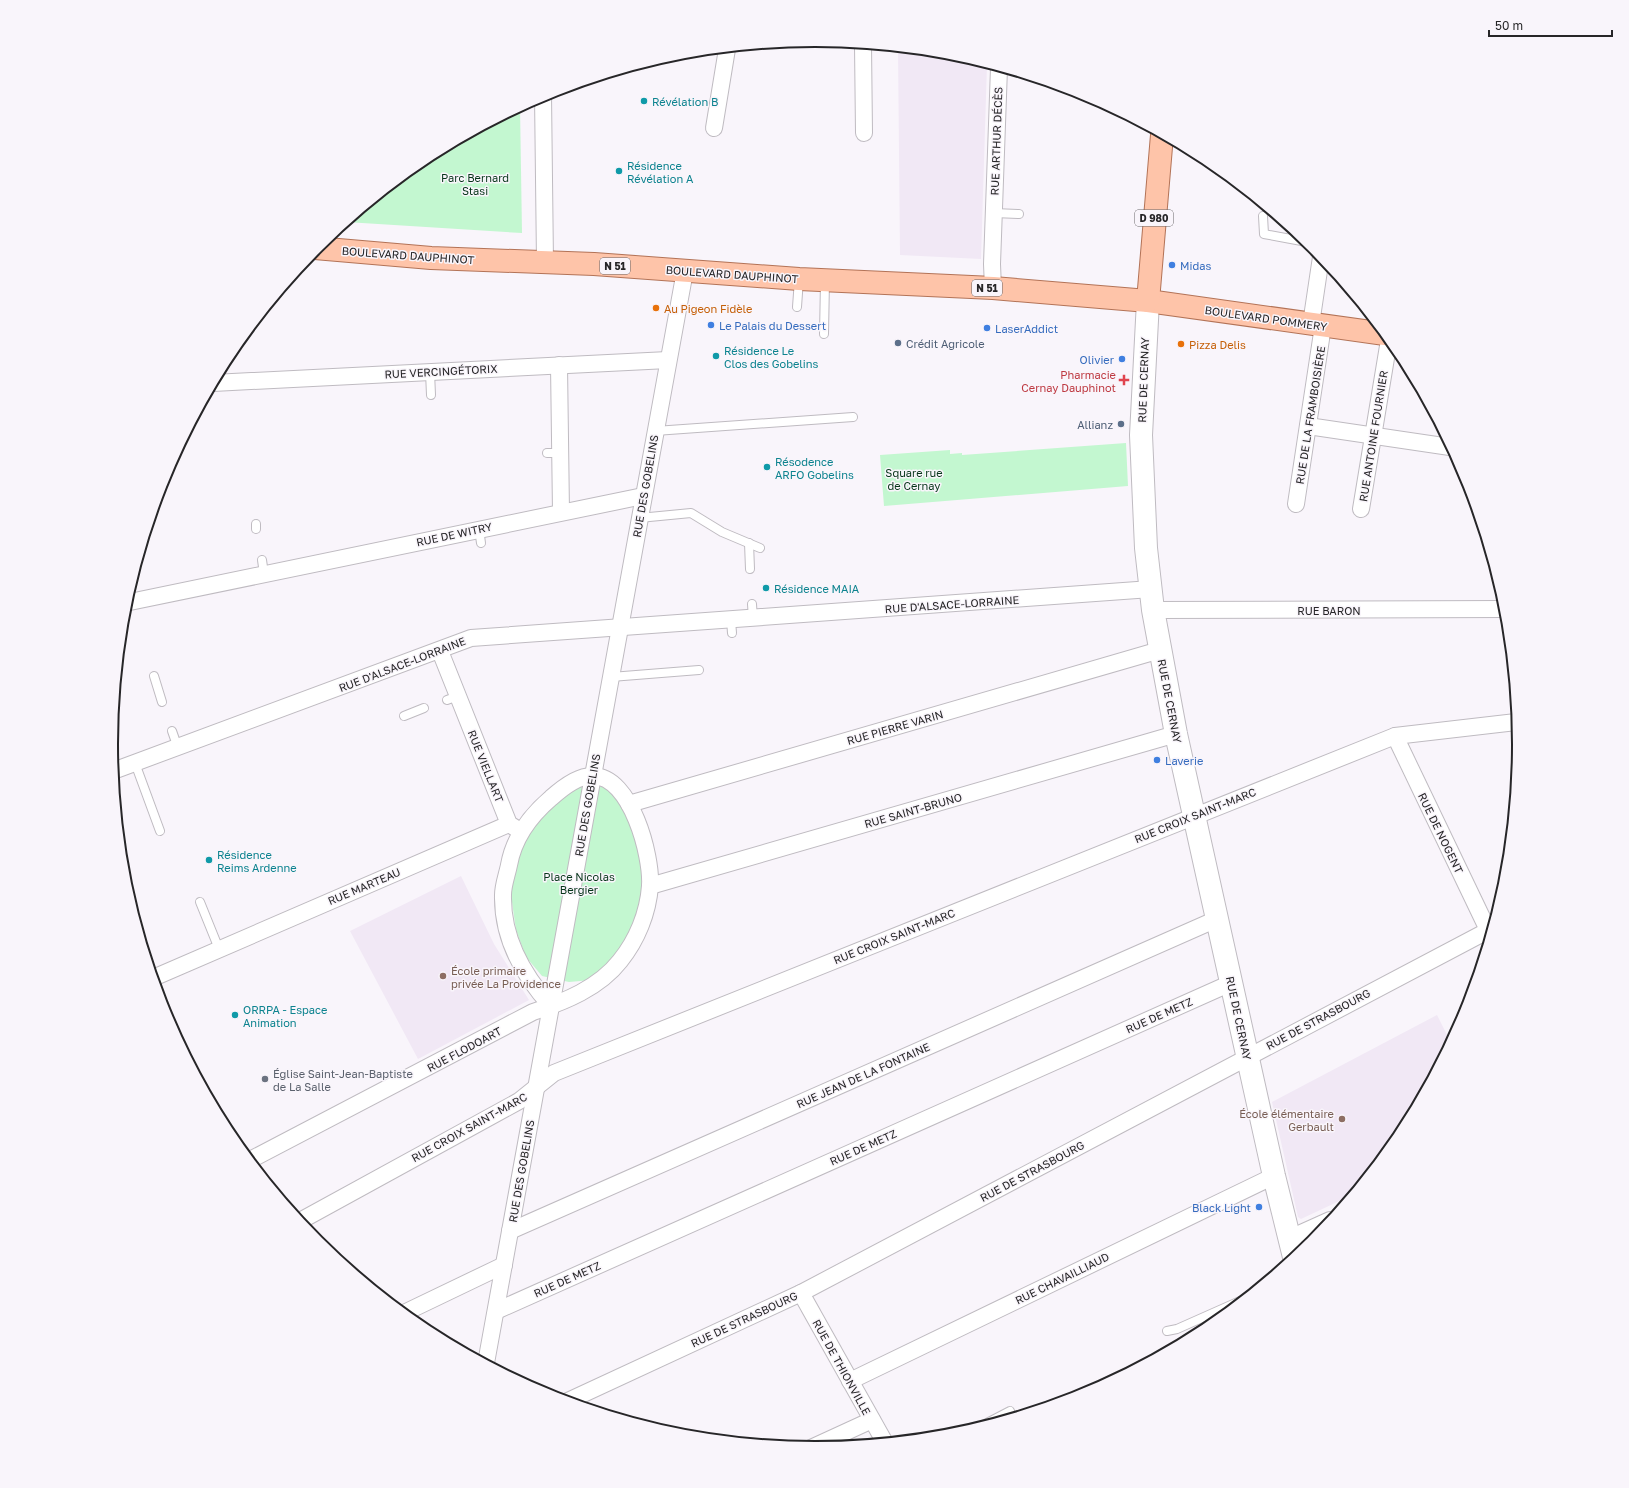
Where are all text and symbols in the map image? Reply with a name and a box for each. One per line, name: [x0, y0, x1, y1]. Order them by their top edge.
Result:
scale bar: [1489, 12, 1612, 38]
text: 50 m: [1495, 18, 1523, 33]
street label: RUE ARTHUR DÉCÈS: [988, 86, 1004, 196]
place label: Révélation B: [652, 95, 718, 108]
marker: Révélation B: [639, 96, 649, 106]
place label: Résidence Révélation A: [627, 159, 694, 185]
marker: Résidence Révélation A: [614, 166, 624, 176]
park label: Parc Bernard Stasi: [441, 171, 509, 197]
road number: D 980: [1135, 210, 1173, 226]
street label: BOULEVARD DAUPHINOT: [341, 244, 475, 266]
road number: N 51: [600, 258, 630, 274]
place label: Midas: [1180, 259, 1211, 272]
marker: Midas: [1167, 260, 1177, 270]
street label: BOULEVARD DAUPHINOT: [665, 263, 799, 285]
road number: N 51: [972, 280, 1002, 296]
place label: Au Pigeon Fidèle: [664, 302, 752, 315]
marker: Au Pigeon Fidèle: [651, 303, 661, 313]
street label: BOULEVARD POMMERY: [1204, 303, 1328, 333]
place label: Le Palais du Dessert: [719, 319, 826, 332]
marker: Le Palais du Dessert: [706, 320, 716, 330]
place label: LaserAddict: [995, 322, 1058, 335]
marker: LaserAddict: [982, 323, 992, 333]
place label: Crédit Agricole: [906, 337, 985, 350]
street label: RUE DE CERNAY: [1135, 337, 1151, 423]
marker: Crédit Agricole: [893, 338, 903, 348]
place label: Pizza Delis: [1189, 338, 1246, 351]
marker: Pizza Delis: [1176, 339, 1186, 349]
place label: Résidence Le Clos des Gobelins: [724, 344, 819, 370]
street label: RUE DE LA FRAMBOISIÈRE: [1293, 345, 1327, 485]
marker: Résidence Le Clos des Gobelins: [711, 351, 721, 361]
place label: Olivier: [1080, 353, 1115, 366]
marker: Olivier: [1117, 354, 1127, 364]
street label: RUE VERCINGÉTORIX: [384, 362, 498, 380]
place label: Pharmacie Cernay Dauphinot: [1021, 368, 1116, 394]
street label: RUE ANTOINE FOURNIER: [1356, 369, 1390, 503]
marker: Pharmacie Cernay Dauphinot: [1119, 375, 1129, 385]
place label: Allianz: [1077, 418, 1113, 431]
marker: Allianz: [1116, 419, 1126, 429]
street label: RUE DES GOBELINS: [630, 434, 660, 538]
place label: Résodence ARFO Gobelins: [775, 455, 854, 481]
marker: Résodence ARFO Gobelins: [762, 462, 772, 472]
park label: Square rue de Cernay: [885, 466, 943, 492]
street label: RUE DE WITRY: [415, 520, 493, 548]
place label: Résidence MAIA: [774, 582, 860, 595]
marker: Résidence MAIA: [761, 583, 771, 593]
street label: RUE D'ALSACE-LORRAINE: [884, 593, 1020, 615]
street label: RUE BARON: [1297, 604, 1361, 617]
street label: RUE D'ALSACE-LORRAINE: [337, 634, 468, 694]
street label: RUE DE CERNAY: [1155, 658, 1185, 744]
street label: RUE PIERRE VARIN: [845, 707, 945, 747]
street label: RUE VIELLART: [466, 728, 506, 804]
street label: RUE DES GOBELINS: [572, 753, 602, 857]
place label: Laverie: [1165, 754, 1203, 767]
marker: Laverie: [1152, 755, 1162, 765]
street label: RUE CROIX SAINT-MARC: [1132, 785, 1258, 845]
street label: RUE SAINT-BRUNO: [863, 790, 963, 830]
street label: RUE DE NOGENT: [1416, 791, 1466, 876]
place label: Résidence Reims Ardenne: [217, 848, 297, 874]
marker: Résidence Reims Ardenne: [204, 855, 214, 865]
street label: RUE MARTEAU: [326, 865, 402, 907]
park label: Place Nicolas Bergier: [543, 870, 615, 896]
street label: RUE CROIX SAINT-MARC: [831, 906, 957, 966]
place label: École primaire privée La Providence: [451, 964, 561, 990]
marker: École primaire privée La Providence: [438, 971, 448, 981]
street label: RUE DE CERNAY: [1224, 975, 1254, 1061]
street label: RUE DE STRASBOURG: [1264, 986, 1373, 1052]
street label: RUE DE METZ: [1124, 994, 1195, 1036]
place label: ORRPA - Espace Animation: [243, 1003, 327, 1029]
marker: ORRPA - Espace Animation: [230, 1010, 240, 1020]
street label: RUE FLODOART: [424, 1024, 504, 1074]
street label: RUE JEAN DE LA FONTAINE: [794, 1039, 932, 1110]
place label: Église Saint-Jean-Baptiste de La Salle: [273, 1067, 413, 1093]
marker: Église Saint-Jean-Baptiste de La Salle: [260, 1074, 270, 1084]
street label: RUE CROIX SAINT-MARC: [409, 1090, 529, 1164]
place label: École élémentaire Gerbault: [1239, 1107, 1334, 1133]
marker: École élémentaire Gerbault: [1337, 1114, 1347, 1124]
street label: RUE DES GOBELINS: [506, 1119, 536, 1223]
street label: RUE DE METZ: [828, 1126, 899, 1168]
street label: RUE DE STRASBOURG: [978, 1138, 1087, 1204]
place label: Black Light: [1192, 1201, 1251, 1214]
marker: Black Light: [1254, 1202, 1264, 1212]
street label: RUE CHAVAILLIAUD: [1013, 1249, 1111, 1306]
street label: RUE DE METZ: [532, 1258, 603, 1300]
street label: RUE DE STRASBOURG: [689, 1288, 800, 1349]
street label: RUE DE THIONVILLE: [810, 1317, 874, 1417]

